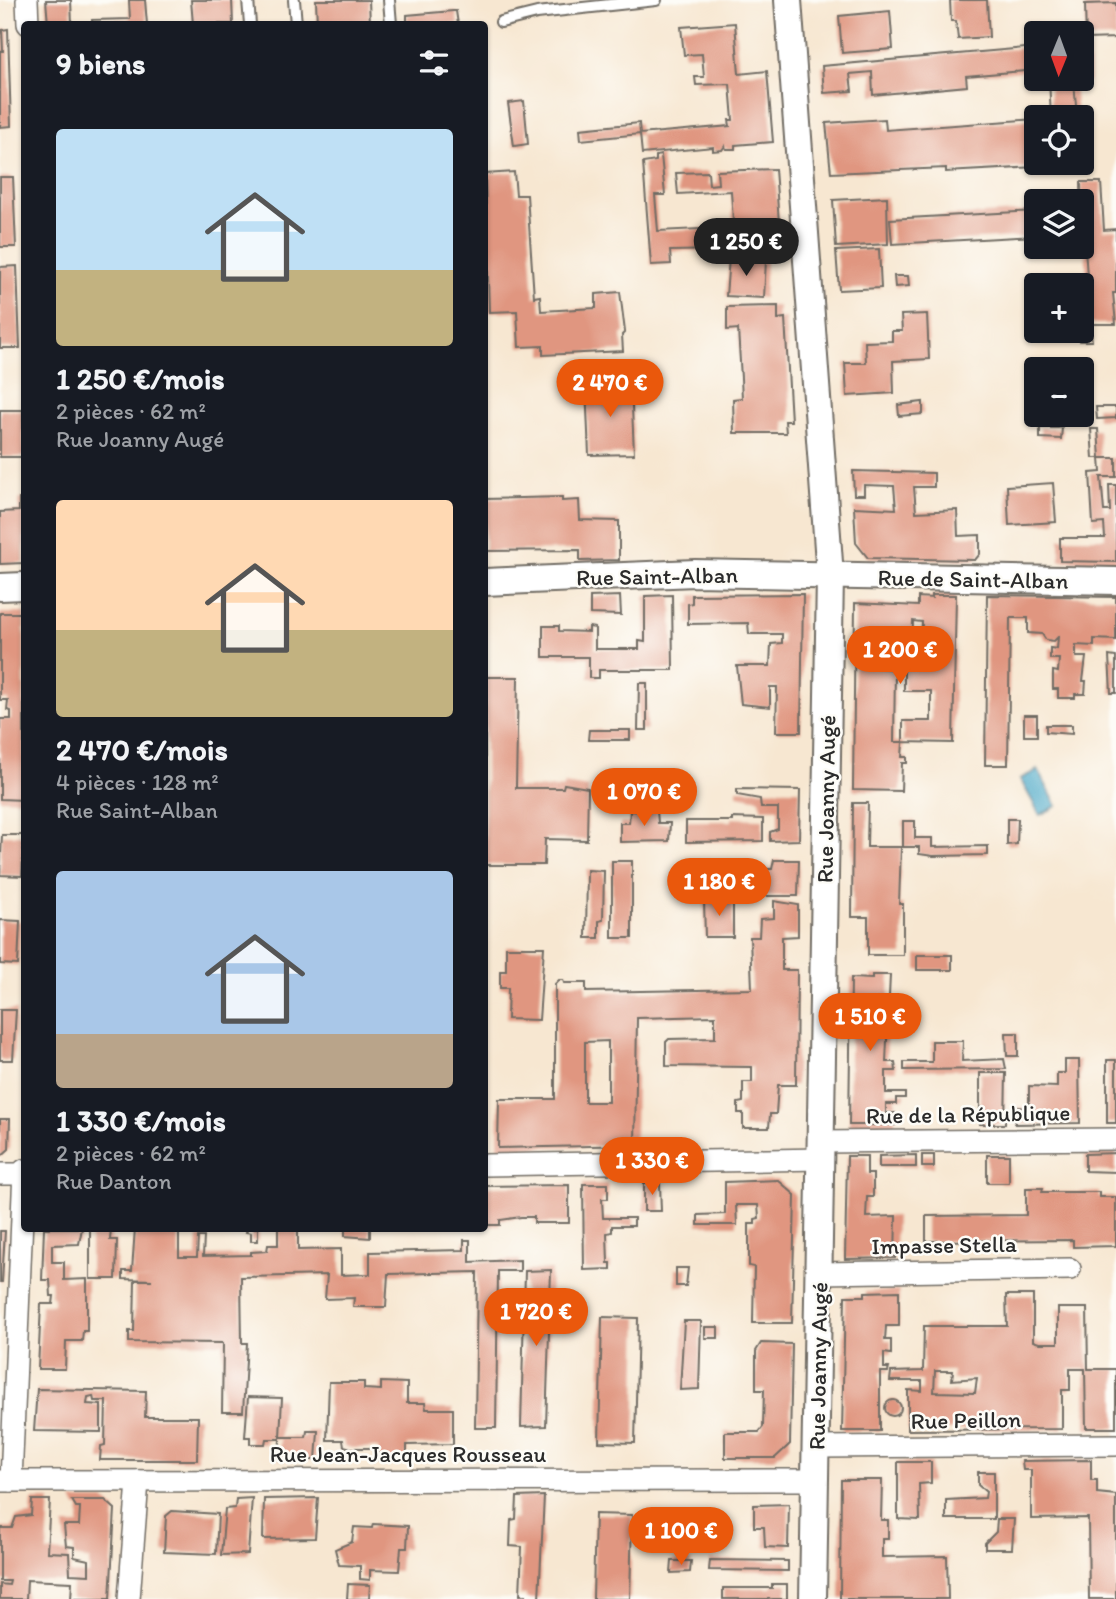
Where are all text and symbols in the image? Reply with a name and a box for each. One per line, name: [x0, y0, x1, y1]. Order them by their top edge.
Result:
north arrow: [1024, 21, 1094, 91]
map controls: [1024, 21, 1094, 427]
icon: filters: [415, 44, 453, 82]
text: 9 biens: [56, 45, 145, 82]
button: locate: [1024, 105, 1094, 175]
icon: home: [192, 174, 318, 300]
button: layers: [1024, 189, 1094, 259]
pin: 1 250 €: [681, 218, 811, 278]
text: 1 250 €: [710, 227, 782, 255]
button: +: [1024, 273, 1094, 343]
button: −: [1024, 357, 1094, 427]
text: 1 250 €/mois: [56, 360, 225, 397]
pin: 2 470 €: [545, 360, 675, 419]
text: 2 470 €: [573, 368, 647, 396]
text: 2 pièces · 62 m²: [56, 397, 206, 425]
text: Rue Joanny Augé: [56, 425, 224, 453]
icon: home: [192, 545, 318, 671]
street label: Rue Saint-Alban: [576, 561, 738, 591]
street label: Rue de Saint-Alban: [877, 563, 1069, 595]
pin: 1 200 €: [835, 626, 965, 686]
text: 1 200 €: [863, 635, 937, 663]
street label: Rue Joanny Augé: [811, 715, 841, 883]
text: 2 470 €/mois: [56, 731, 228, 768]
text: 4 pièces · 128 m²: [56, 768, 219, 796]
pin: 1 070 €: [579, 768, 709, 828]
text: 1 070 €: [607, 777, 681, 805]
text: Rue Saint-Alban: [56, 796, 218, 824]
pin: 1 180 €: [654, 858, 784, 918]
text: 1 180 €: [683, 867, 755, 895]
icon: home: [192, 916, 318, 1042]
pin: 1 510 €: [805, 993, 935, 1053]
text: 1 510 €: [834, 1002, 906, 1030]
street label: Rue de la République: [866, 1098, 1070, 1130]
text: 1 330 €/mois: [56, 1102, 226, 1139]
pin: 1 330 €: [587, 1138, 717, 1197]
text: 2 pièces · 62 m²: [56, 1139, 206, 1167]
text: 1 330 €: [615, 1146, 689, 1174]
text: Rue Danton: [56, 1167, 172, 1195]
street label: Impasse Stella: [871, 1230, 1017, 1260]
street label: Rue Joanny Augé: [803, 1282, 833, 1450]
pin: 1 720 €: [471, 1288, 601, 1348]
text: 1 720 €: [500, 1297, 572, 1325]
street label: Rue Peillon: [910, 1405, 1022, 1435]
street label: Rue Jean-Jacques Rousseau: [270, 1440, 547, 1468]
pin: 1 100 €: [616, 1508, 746, 1567]
text: 1 100 €: [644, 1516, 718, 1544]

